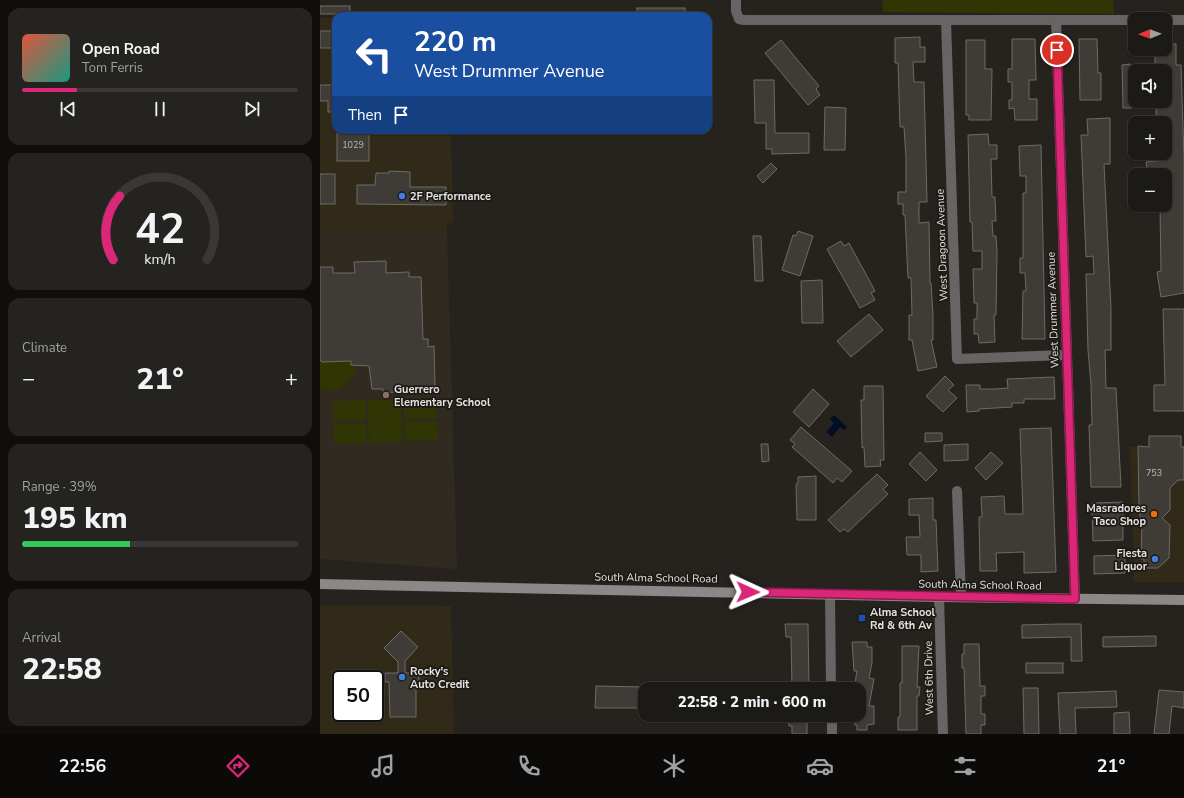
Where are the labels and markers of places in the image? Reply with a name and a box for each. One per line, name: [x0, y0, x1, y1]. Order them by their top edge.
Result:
pin: [1040, 33, 1074, 67]
place label: 2F Performance: [410, 189, 491, 204]
marker: 2F Performance: [397, 191, 407, 201]
place label: Guerrero Elementary School: [394, 382, 491, 410]
marker: Guerrero Elementary School: [381, 390, 391, 400]
place label: Masradores Taco Shop: [1086, 501, 1146, 529]
marker: Masradores Taco Shop: [1149, 509, 1159, 519]
place label: Fiesta Liquor: [1114, 546, 1148, 574]
marker: Fiesta Liquor: [1150, 554, 1160, 564]
place label: Alma School Rd & 6th Av: [870, 605, 936, 633]
marker: Alma School Rd & 6th Av: [857, 613, 867, 623]
place label: Rocky's Auto Credit: [410, 664, 470, 692]
marker: Rocky's Auto Credit: [397, 672, 407, 682]

